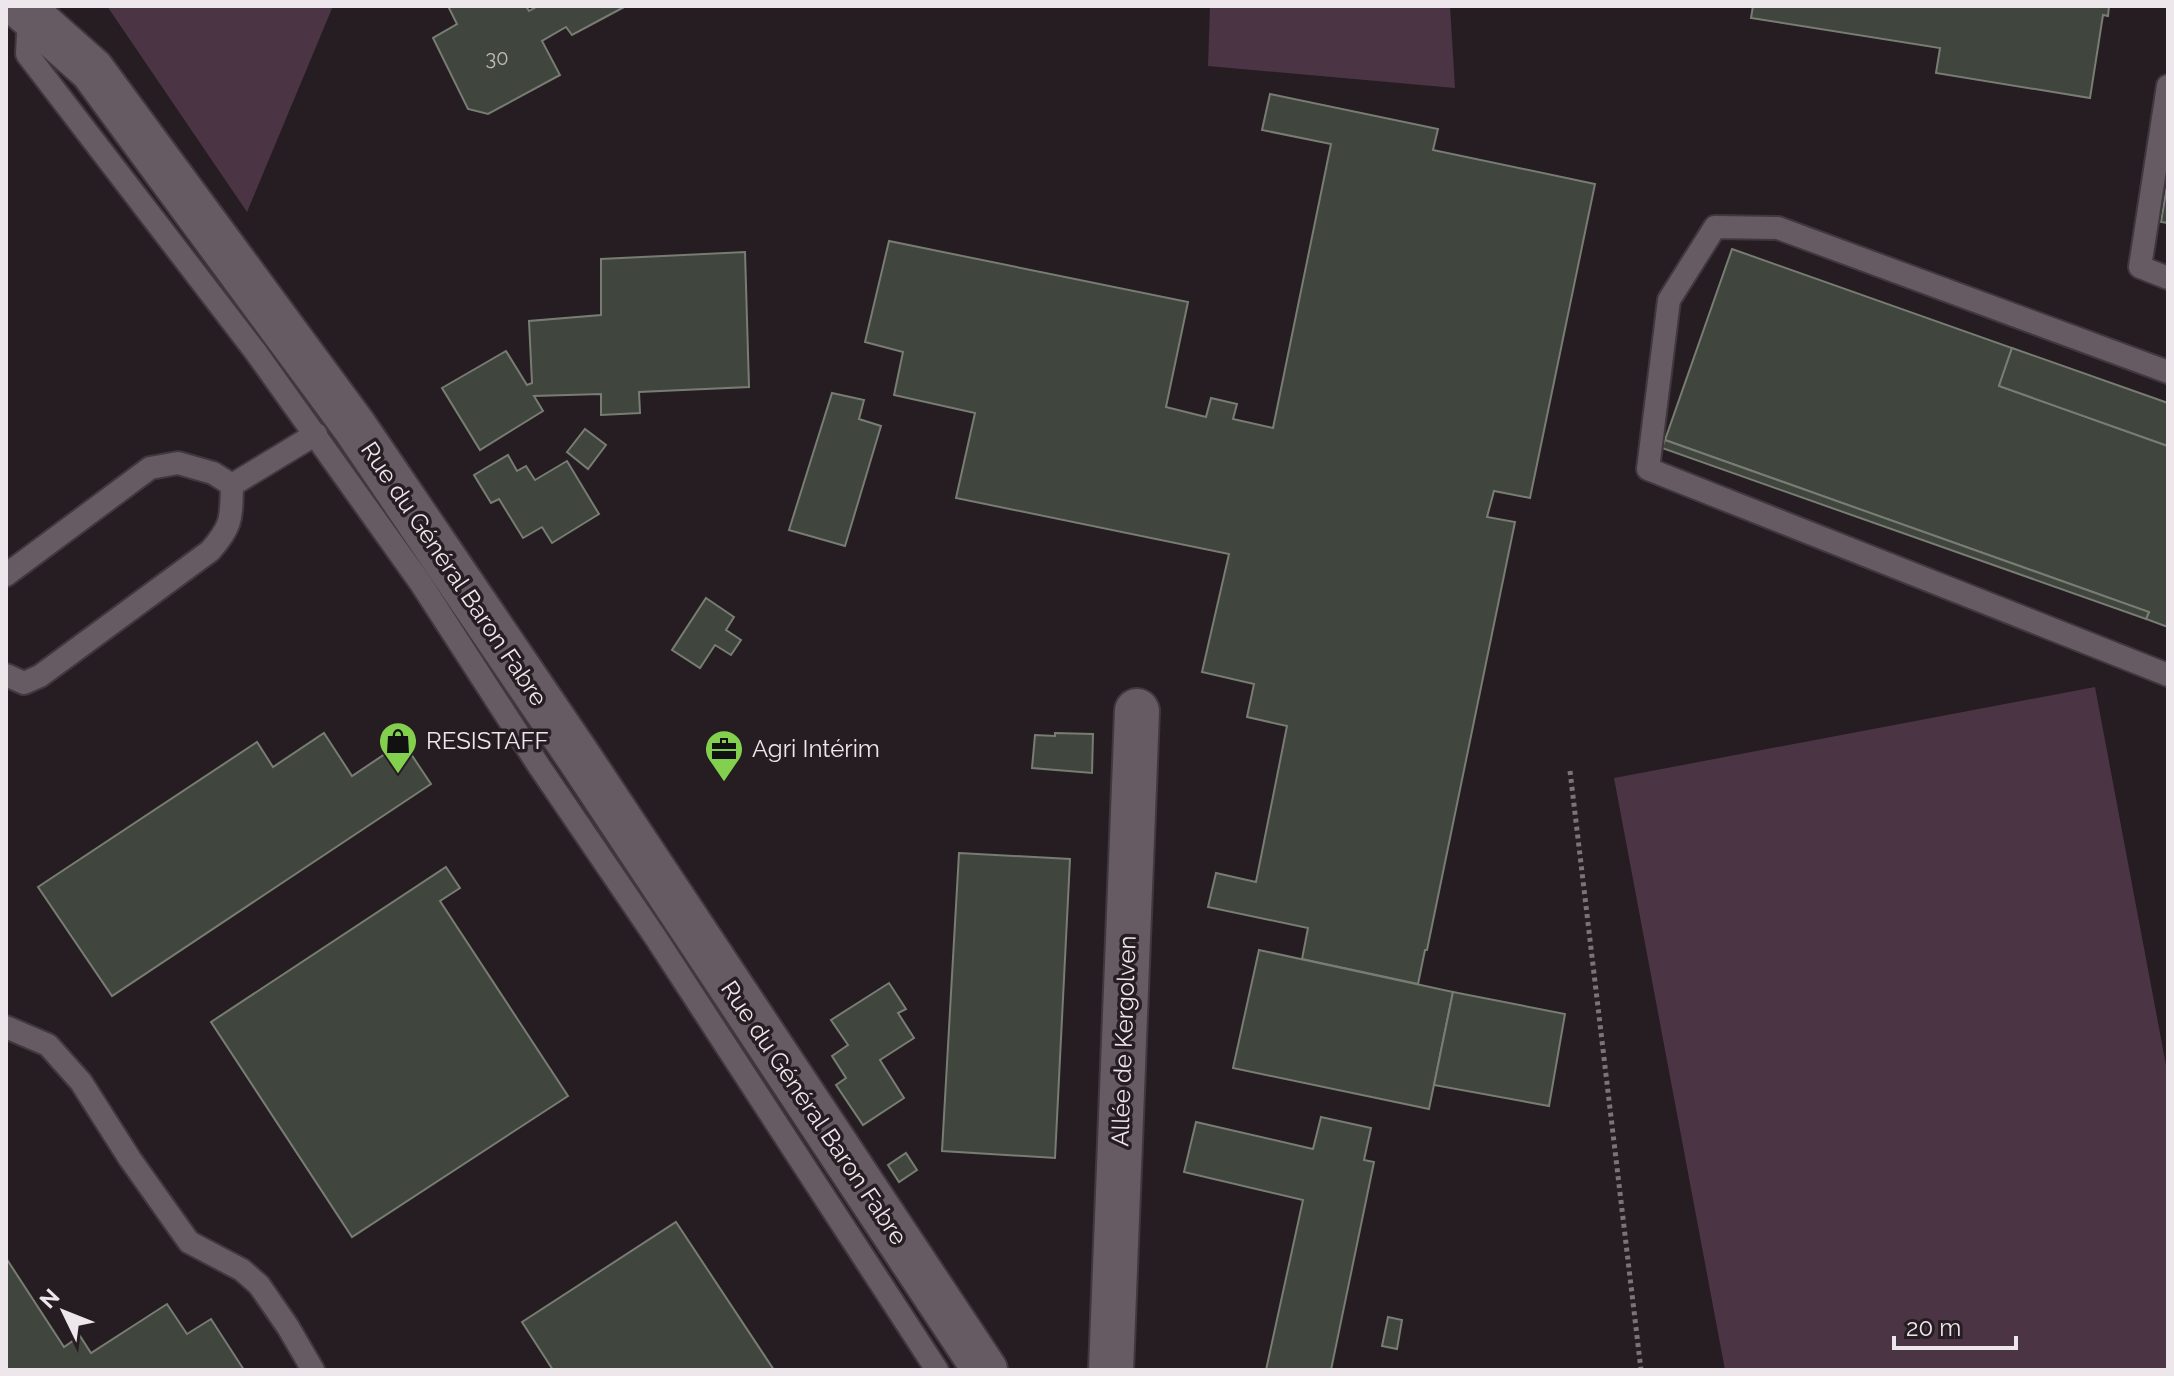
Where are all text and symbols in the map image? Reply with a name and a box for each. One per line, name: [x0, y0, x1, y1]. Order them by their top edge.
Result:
house number: 30: [486, 46, 508, 70]
street label: Rue du Général Baron Fabre: [355, 436, 554, 711]
shop icon: RESISTAFF: [377, 720, 419, 775]
place label: RESISTAFF: [426, 726, 549, 755]
office icon: Agri Intérim: [703, 728, 745, 783]
place label: Agri Intérim: [752, 734, 880, 763]
street label: Allée de Kergolven: [1105, 935, 1142, 1147]
street label: Rue du Général Baron Fabre: [715, 975, 914, 1250]
north arrow: [24, 1272, 104, 1352]
text: N: [34, 1283, 65, 1313]
scale bar: [1894, 1300, 2016, 1350]
text: 20 m: [1906, 1313, 1961, 1342]

